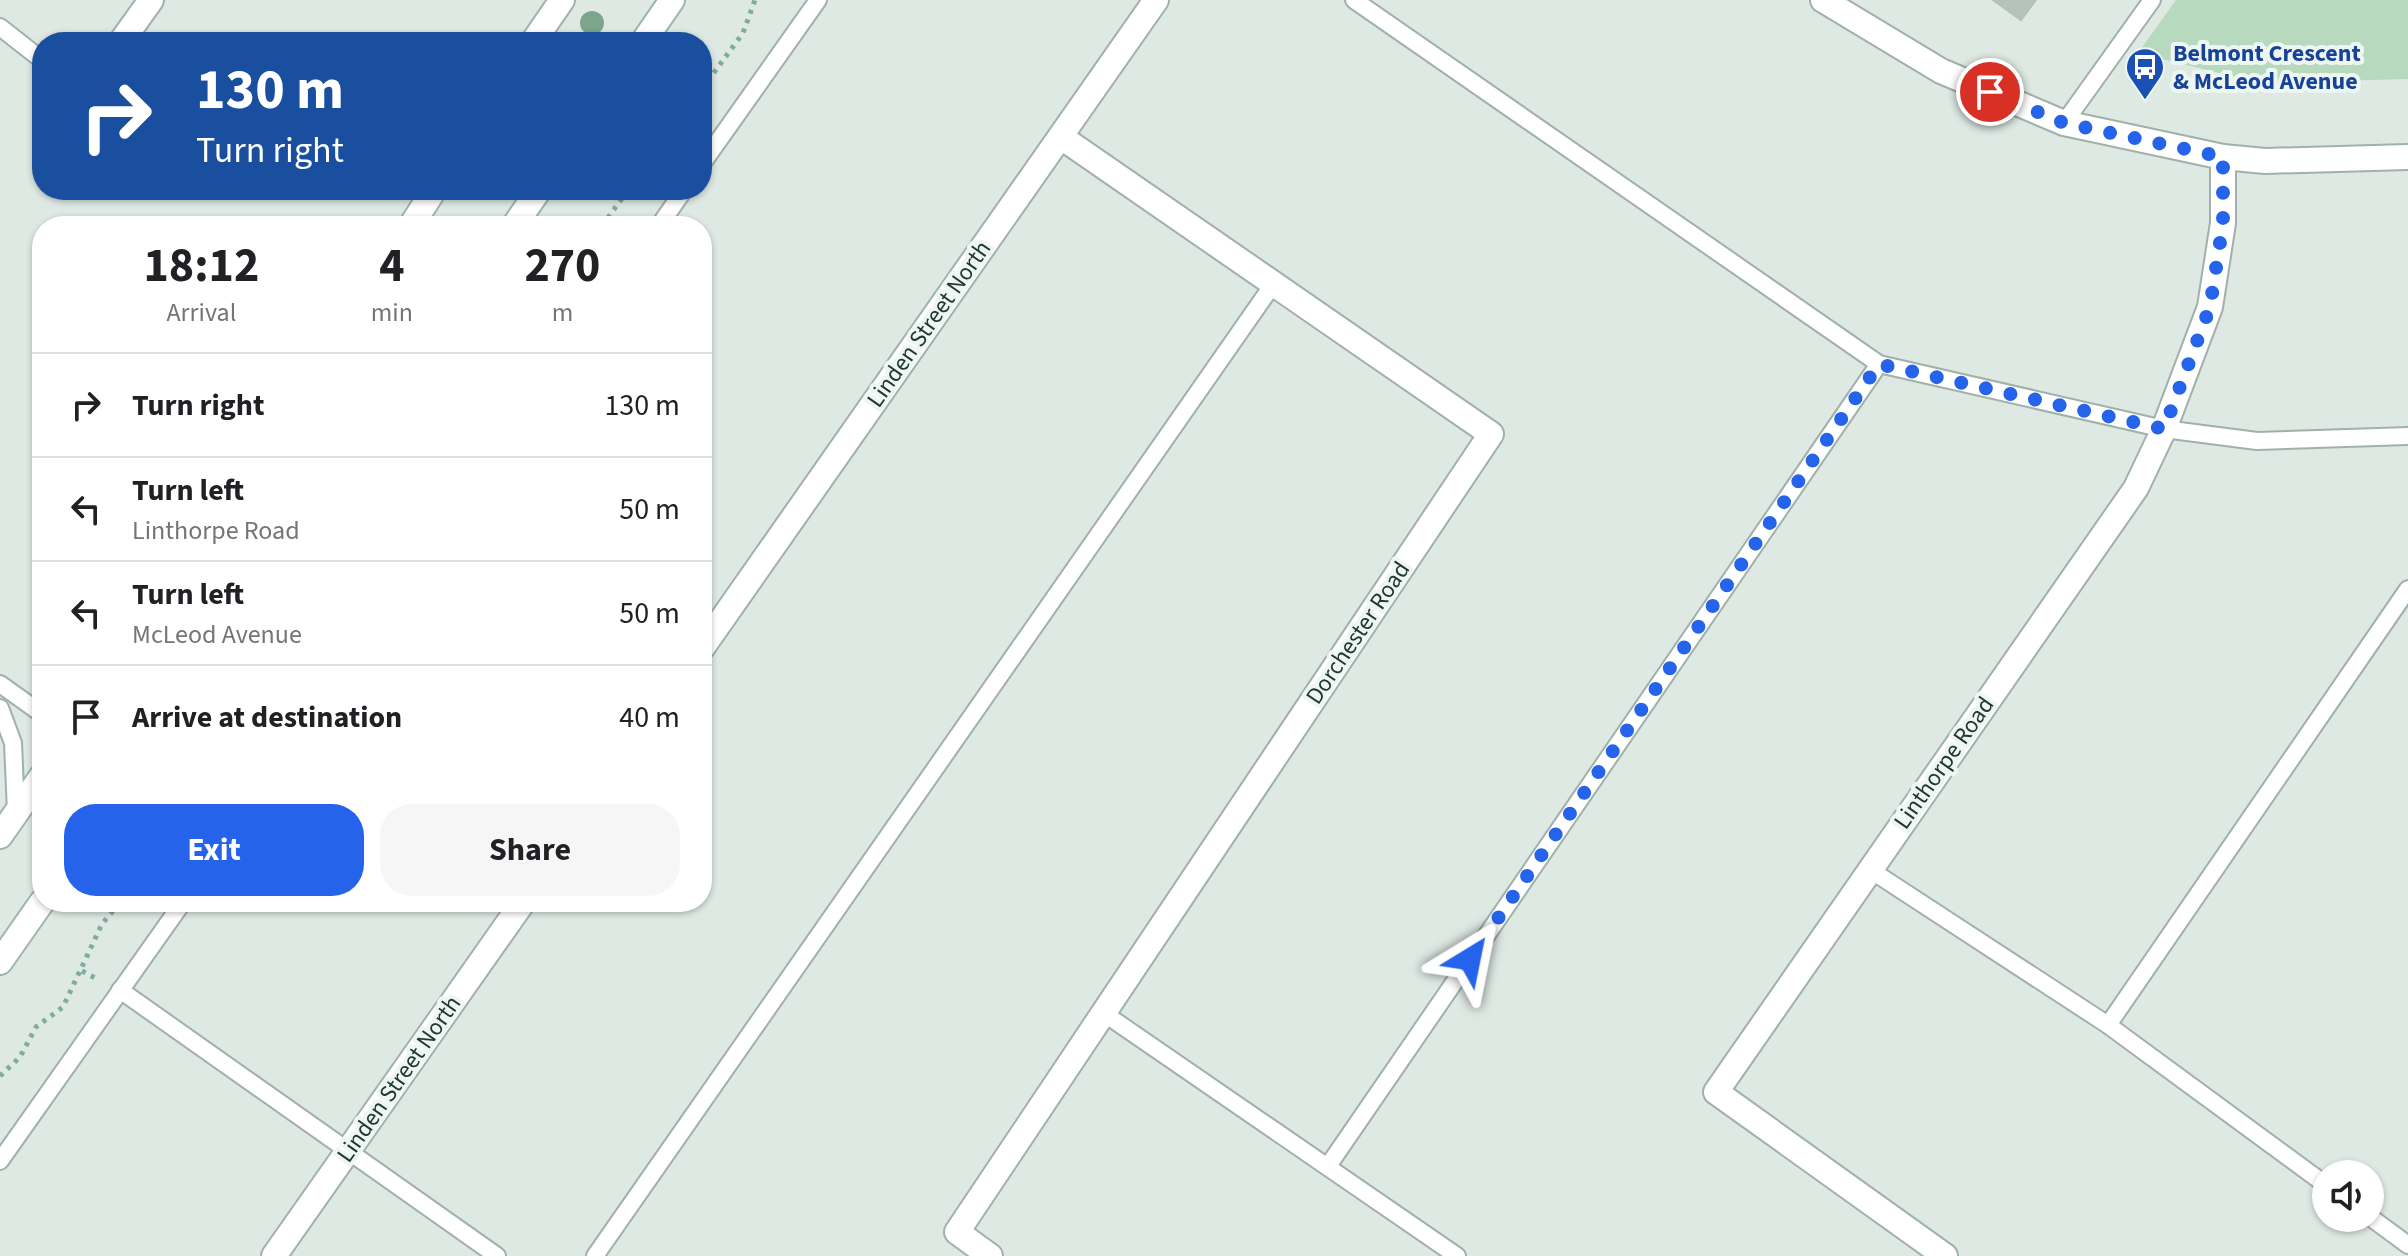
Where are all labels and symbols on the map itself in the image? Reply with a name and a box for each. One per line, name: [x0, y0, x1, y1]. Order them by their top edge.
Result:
place label: Belmont Crescent & McLeod Avenue: [2173, 36, 2361, 99]
bus stop icon: Belmont Crescent & McLeod Avenue: [2124, 46, 2166, 101]
pin: [1956, 58, 2024, 126]
street label: Linden Street North: [858, 233, 1000, 415]
street label: Dorchester Road: [1297, 555, 1419, 711]
street label: Linthorpe Road: [1885, 690, 2003, 836]
position arrow: [1428, 917, 1512, 1001]
street label: Linden Street North: [328, 988, 470, 1170]

